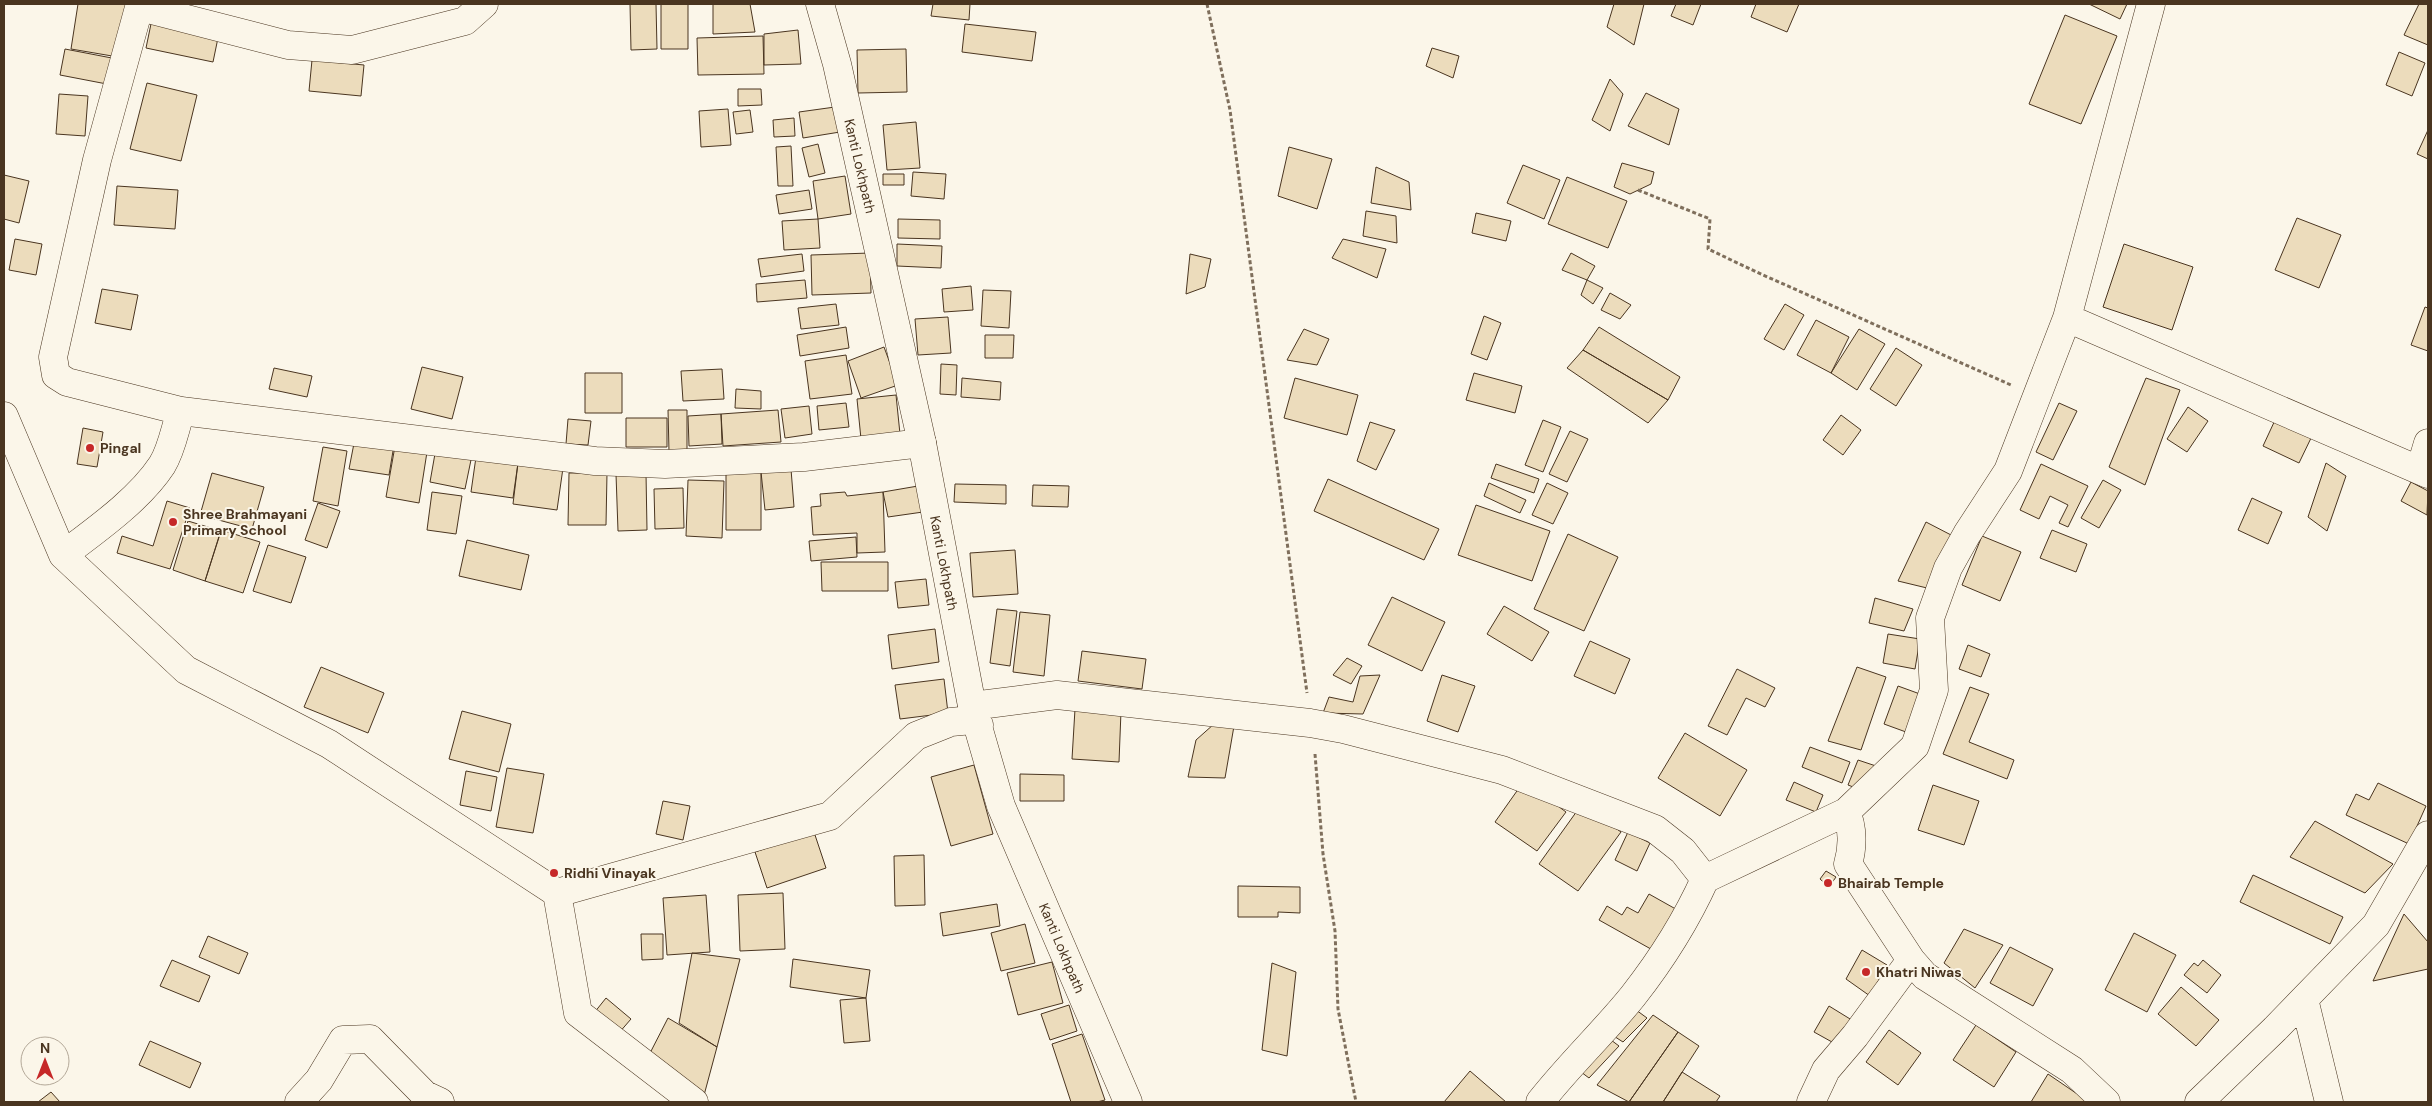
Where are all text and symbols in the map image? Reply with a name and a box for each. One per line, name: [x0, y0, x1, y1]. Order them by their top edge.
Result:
street label: Kanti Lokhpath: [840, 117, 880, 215]
place label: Pingal: [100, 439, 141, 457]
marker: Pingal: [84, 442, 96, 454]
place label: Shree Brahmayani Primary School: [183, 505, 307, 539]
street label: Kanti Lokhpath: [926, 514, 962, 612]
marker: Shree Brahmayani Primary School: [167, 516, 179, 528]
place label: Ridhi Vinayak: [564, 864, 656, 882]
marker: Ridhi Vinayak: [548, 867, 560, 879]
place label: Bhairab Temple: [1838, 874, 1944, 892]
marker: Bhairab Temple: [1822, 877, 1834, 889]
street label: Kanti Lokhpath: [1035, 900, 1089, 996]
place label: Khatri Niwas: [1876, 963, 1962, 981]
marker: Khatri Niwas: [1860, 966, 1872, 978]
north arrow: [20, 1036, 70, 1086]
text: N: [40, 1039, 50, 1057]

